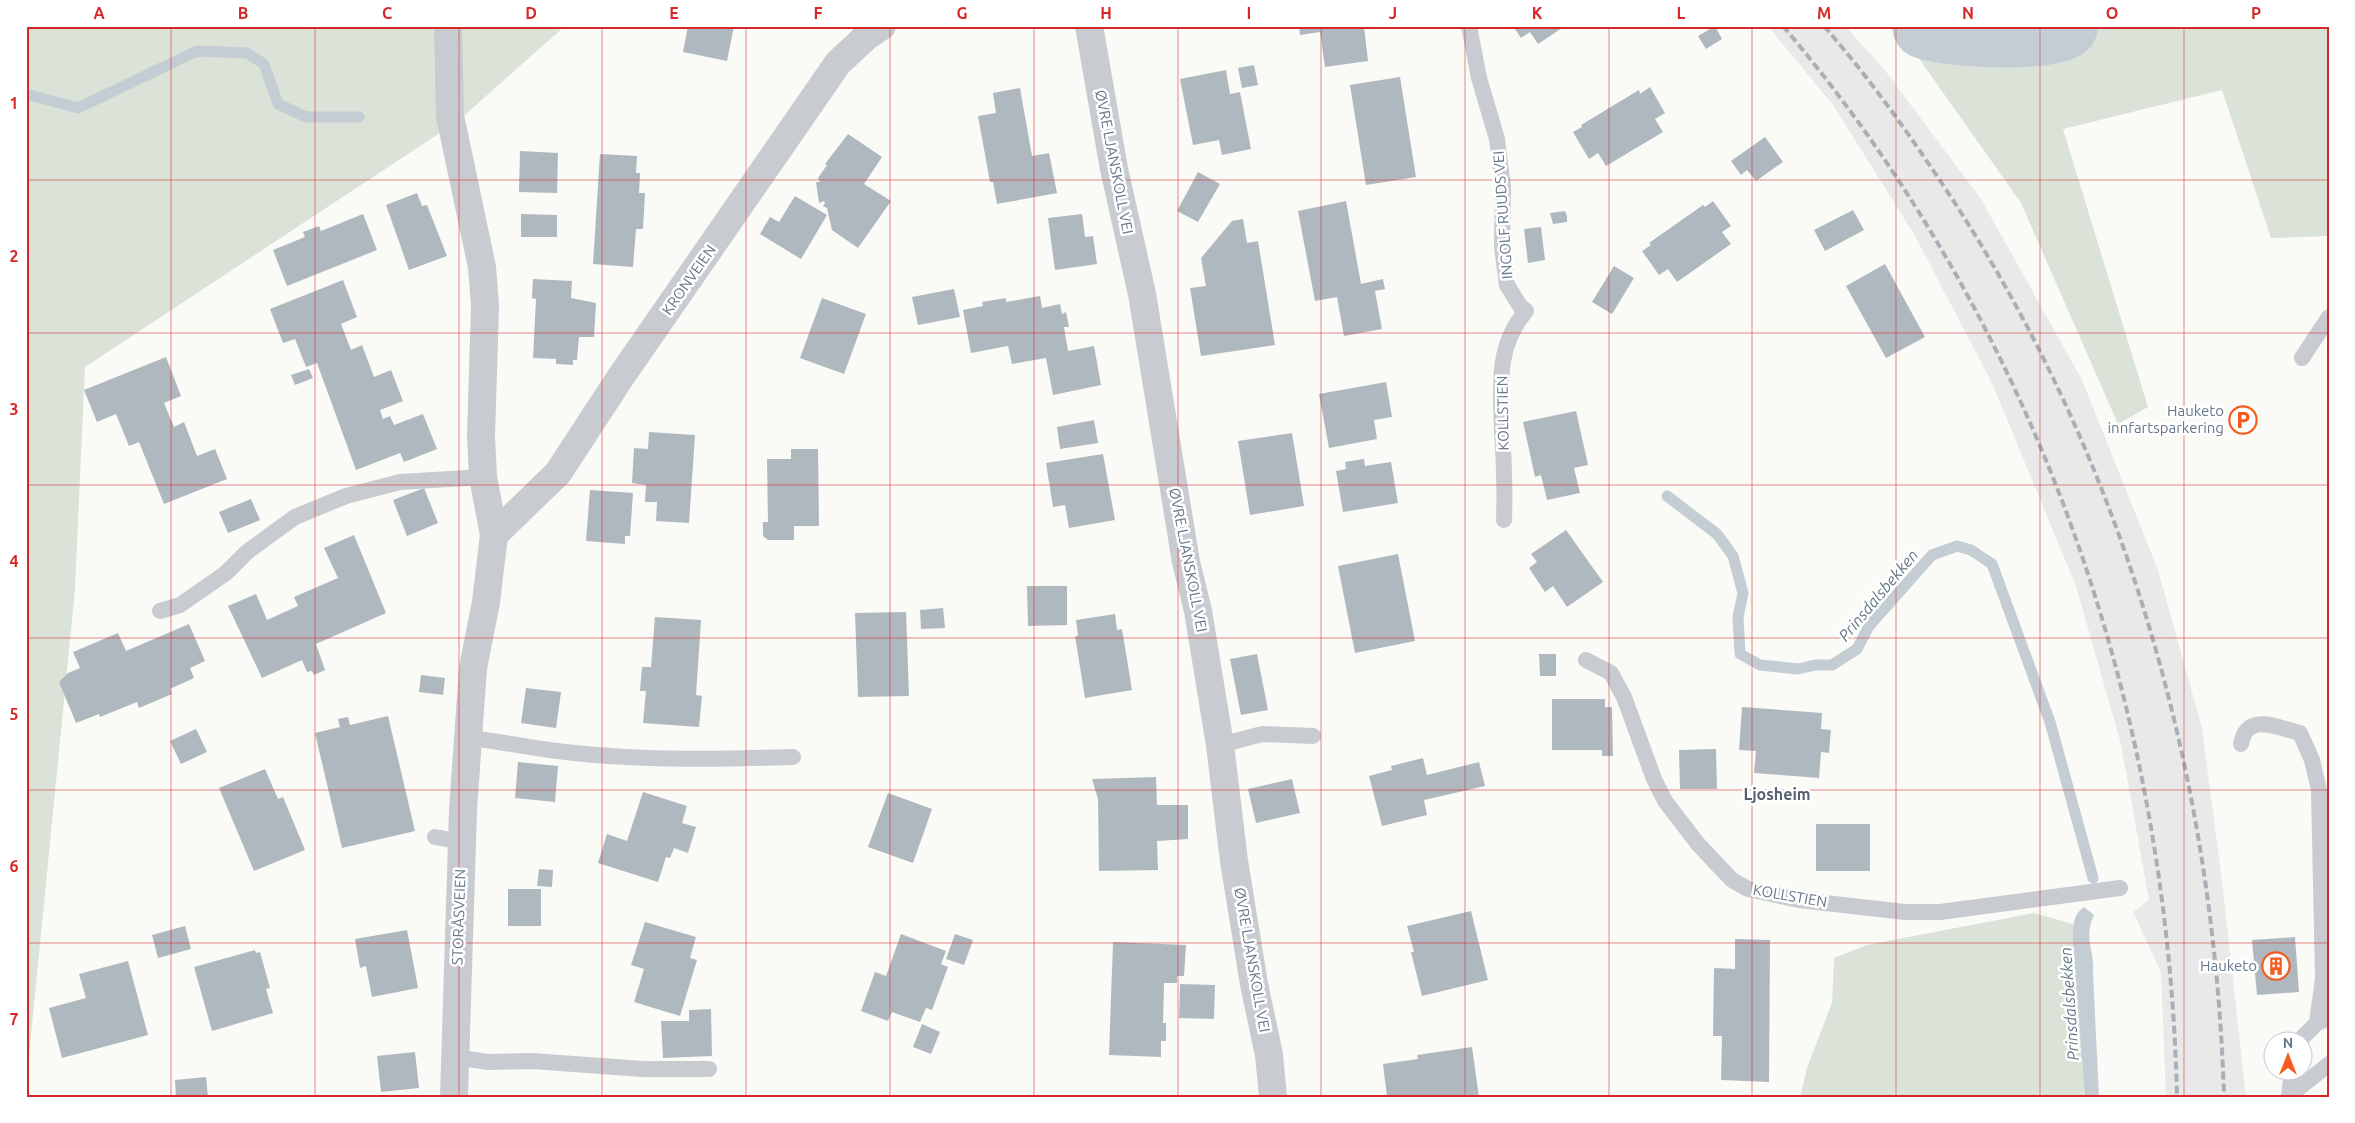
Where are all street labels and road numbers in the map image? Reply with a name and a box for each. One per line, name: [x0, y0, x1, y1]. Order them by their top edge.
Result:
street label: ØVRE LJANSKOLL VEI: [1092, 88, 1137, 236]
street label: INGOLF RUUDS VEI: [1490, 150, 1515, 280]
street label: KRONVEIEN: [658, 241, 719, 318]
street label: KOLLSTIEN: [1493, 375, 1512, 451]
street label: ØVRE LJANSKOLL VEI: [1166, 486, 1211, 634]
street label: STORÅSVEIEN: [448, 869, 469, 965]
street label: KOLLSTIEN: [1752, 881, 1828, 910]
street label: ØVRE LJANSKOLL VEI: [1231, 886, 1274, 1034]

